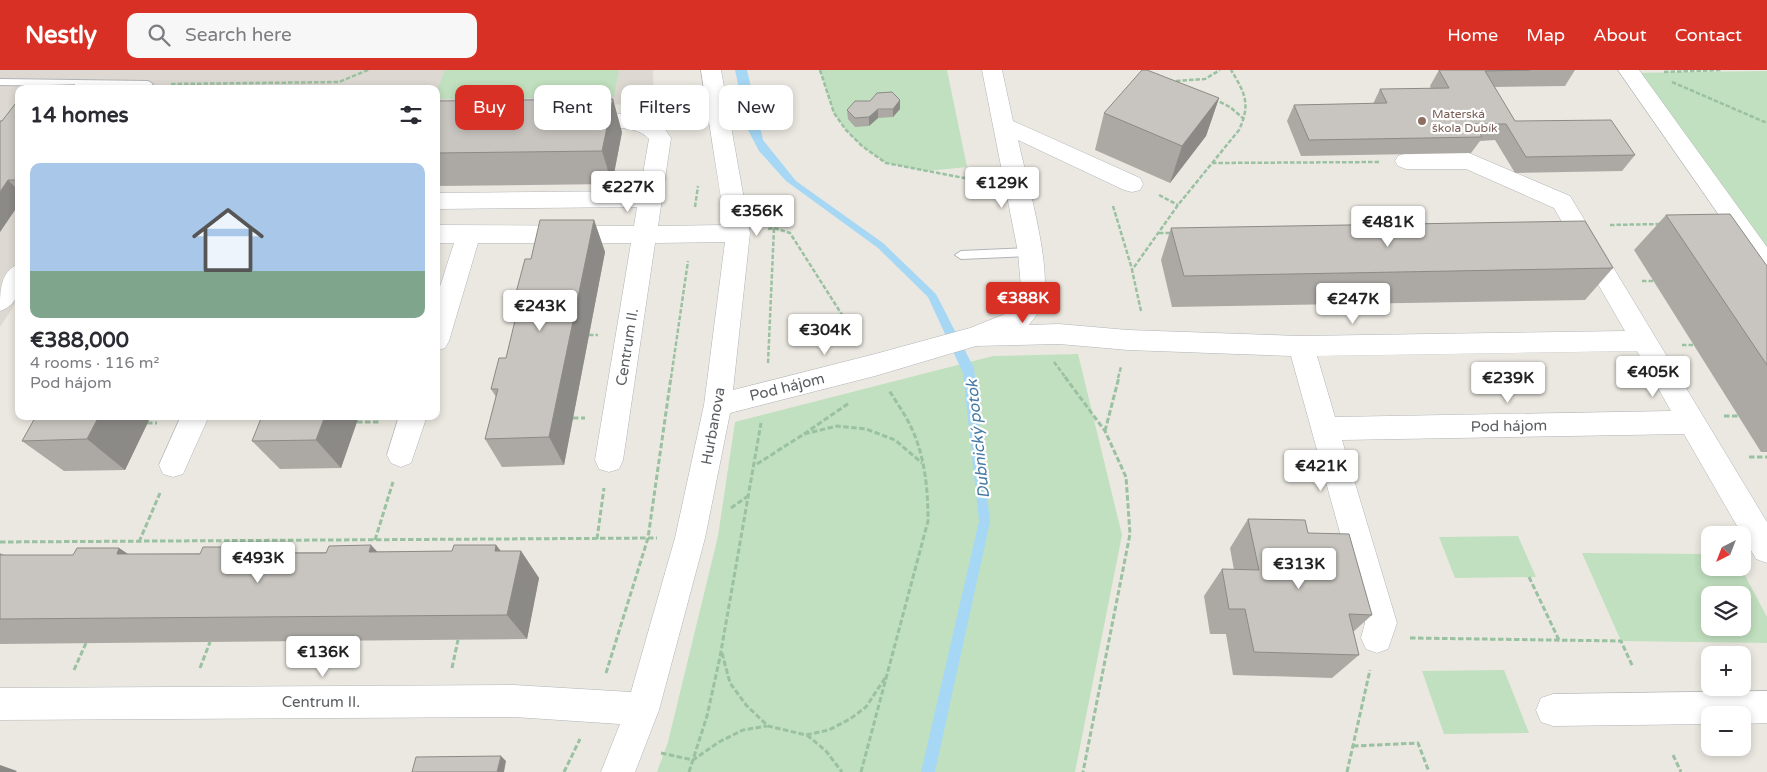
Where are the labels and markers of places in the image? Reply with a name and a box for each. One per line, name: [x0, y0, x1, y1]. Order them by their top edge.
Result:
place label: Materská škola Dubík: [1432, 107, 1498, 135]
marker: Materská škola Dubík: [1416, 115, 1428, 127]
pin: €129K: [967, 166, 1037, 209]
pin: €227K: [593, 170, 663, 213]
pin: €356K: [722, 194, 792, 237]
pin: €481K: [1353, 206, 1423, 248]
pin: €388K: [988, 282, 1058, 324]
pin: €247K: [1318, 282, 1388, 325]
pin: €243K: [505, 290, 575, 332]
pin: €304K: [790, 314, 860, 356]
pin: €405K: [1618, 356, 1688, 398]
pin: €239K: [1473, 362, 1543, 404]
pin: €421K: [1286, 450, 1356, 492]
pin: €493K: [223, 542, 293, 584]
pin: €313K: [1264, 548, 1334, 590]
pin: €136K: [288, 636, 358, 678]

